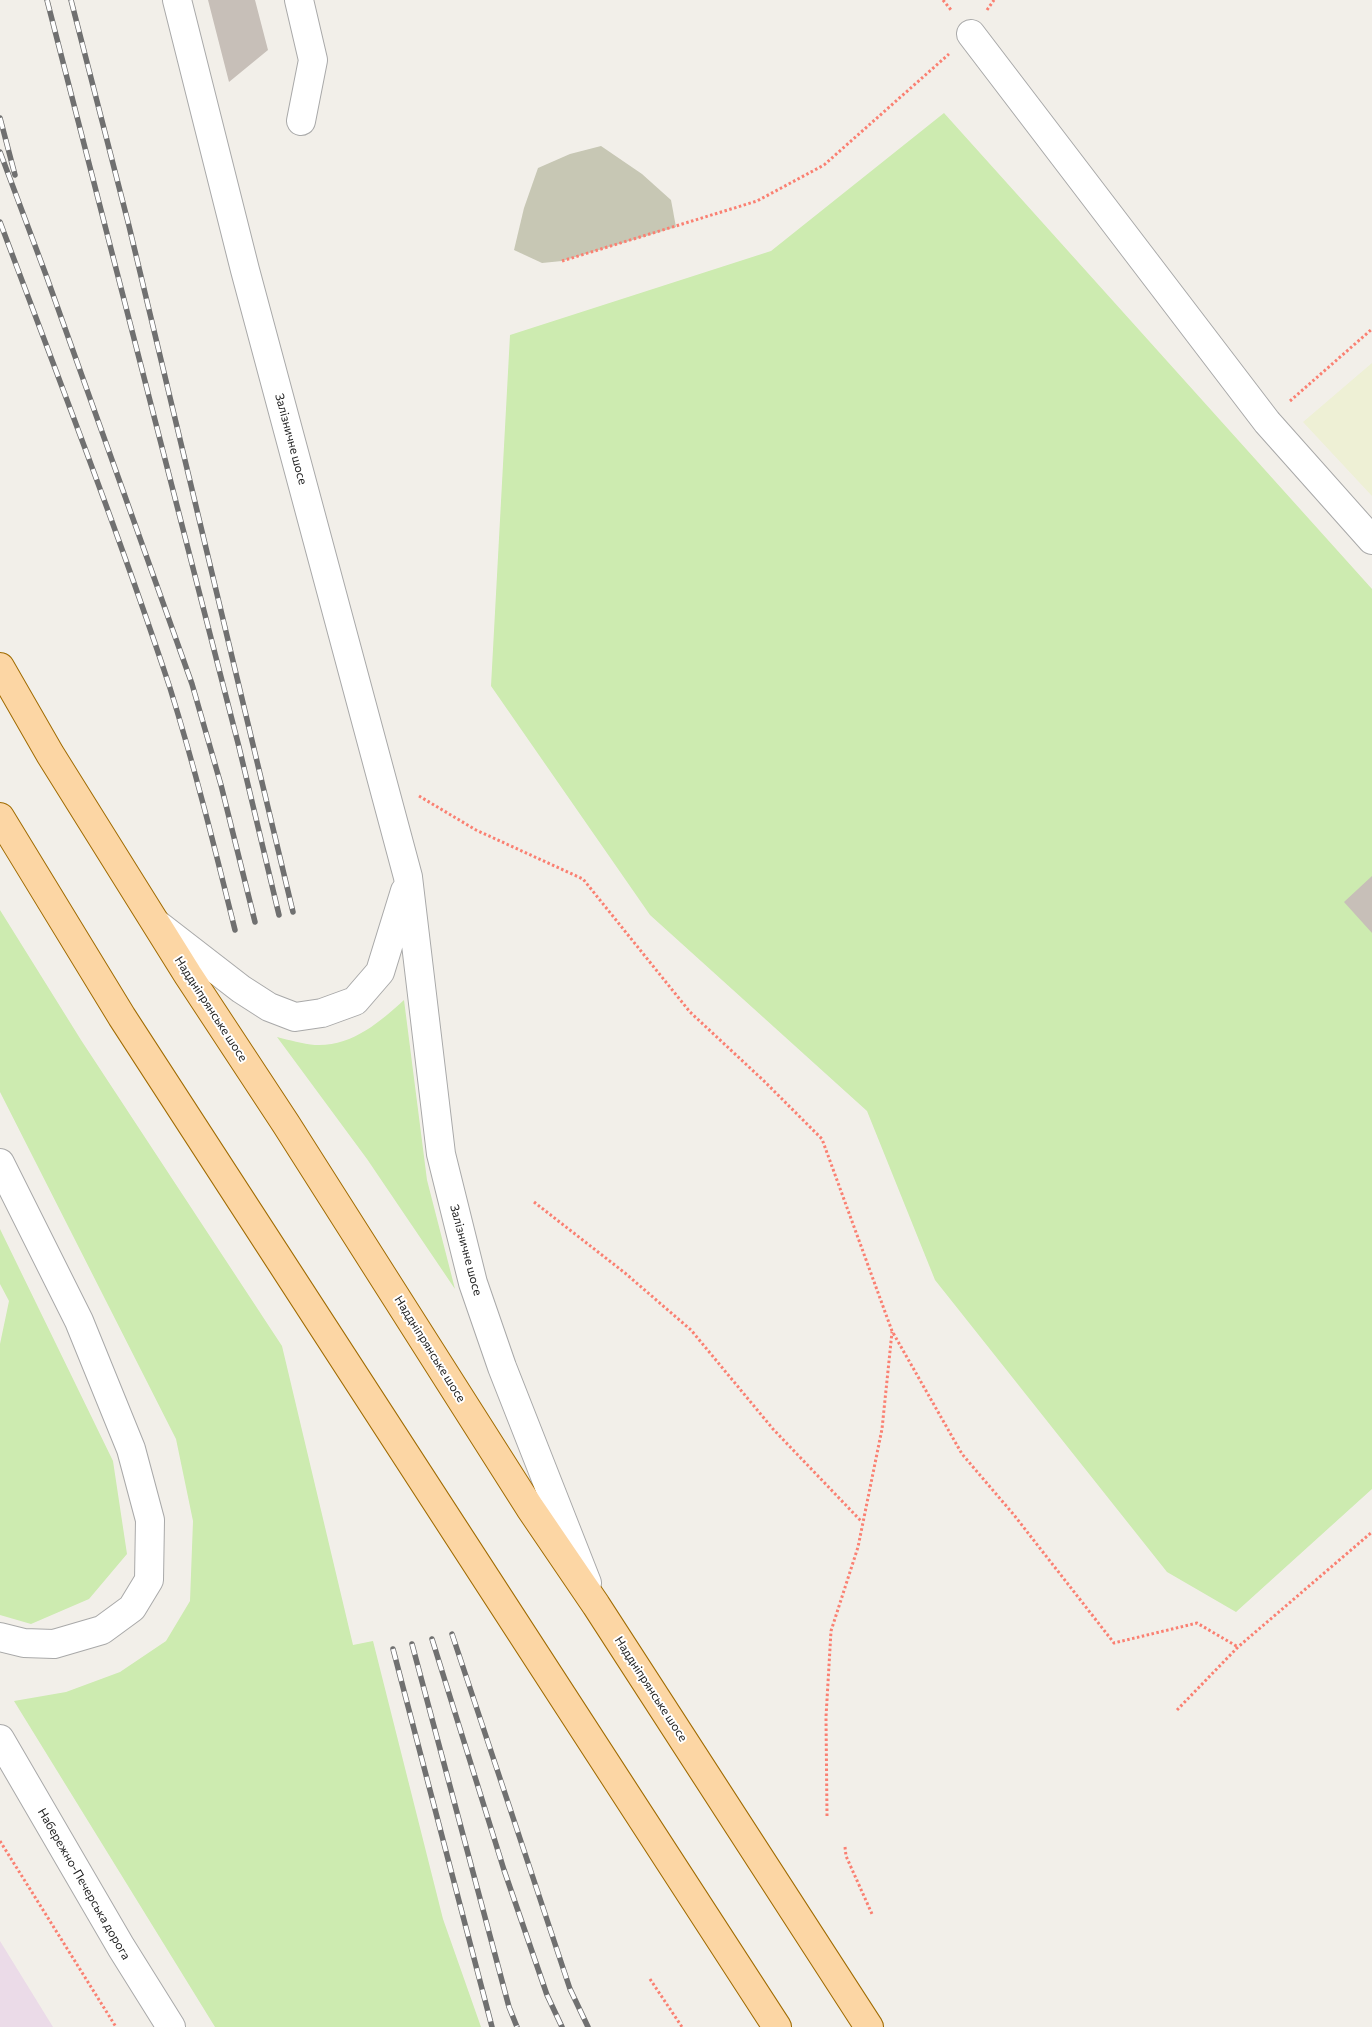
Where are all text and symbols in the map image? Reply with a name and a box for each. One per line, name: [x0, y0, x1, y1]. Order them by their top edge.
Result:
street label: Залізничне шосе: [272, 392, 310, 486]
street label: Наддніпрянське шосе: [172, 954, 250, 1064]
street label: Залізничне шосе: [447, 1203, 485, 1297]
street label: Наддніпрянське шосе: [391, 1293, 469, 1405]
street label: Наддніпрянське шосе: [612, 1634, 690, 1744]
street label: Набережно-Печерська дорога: [35, 1806, 133, 1962]

